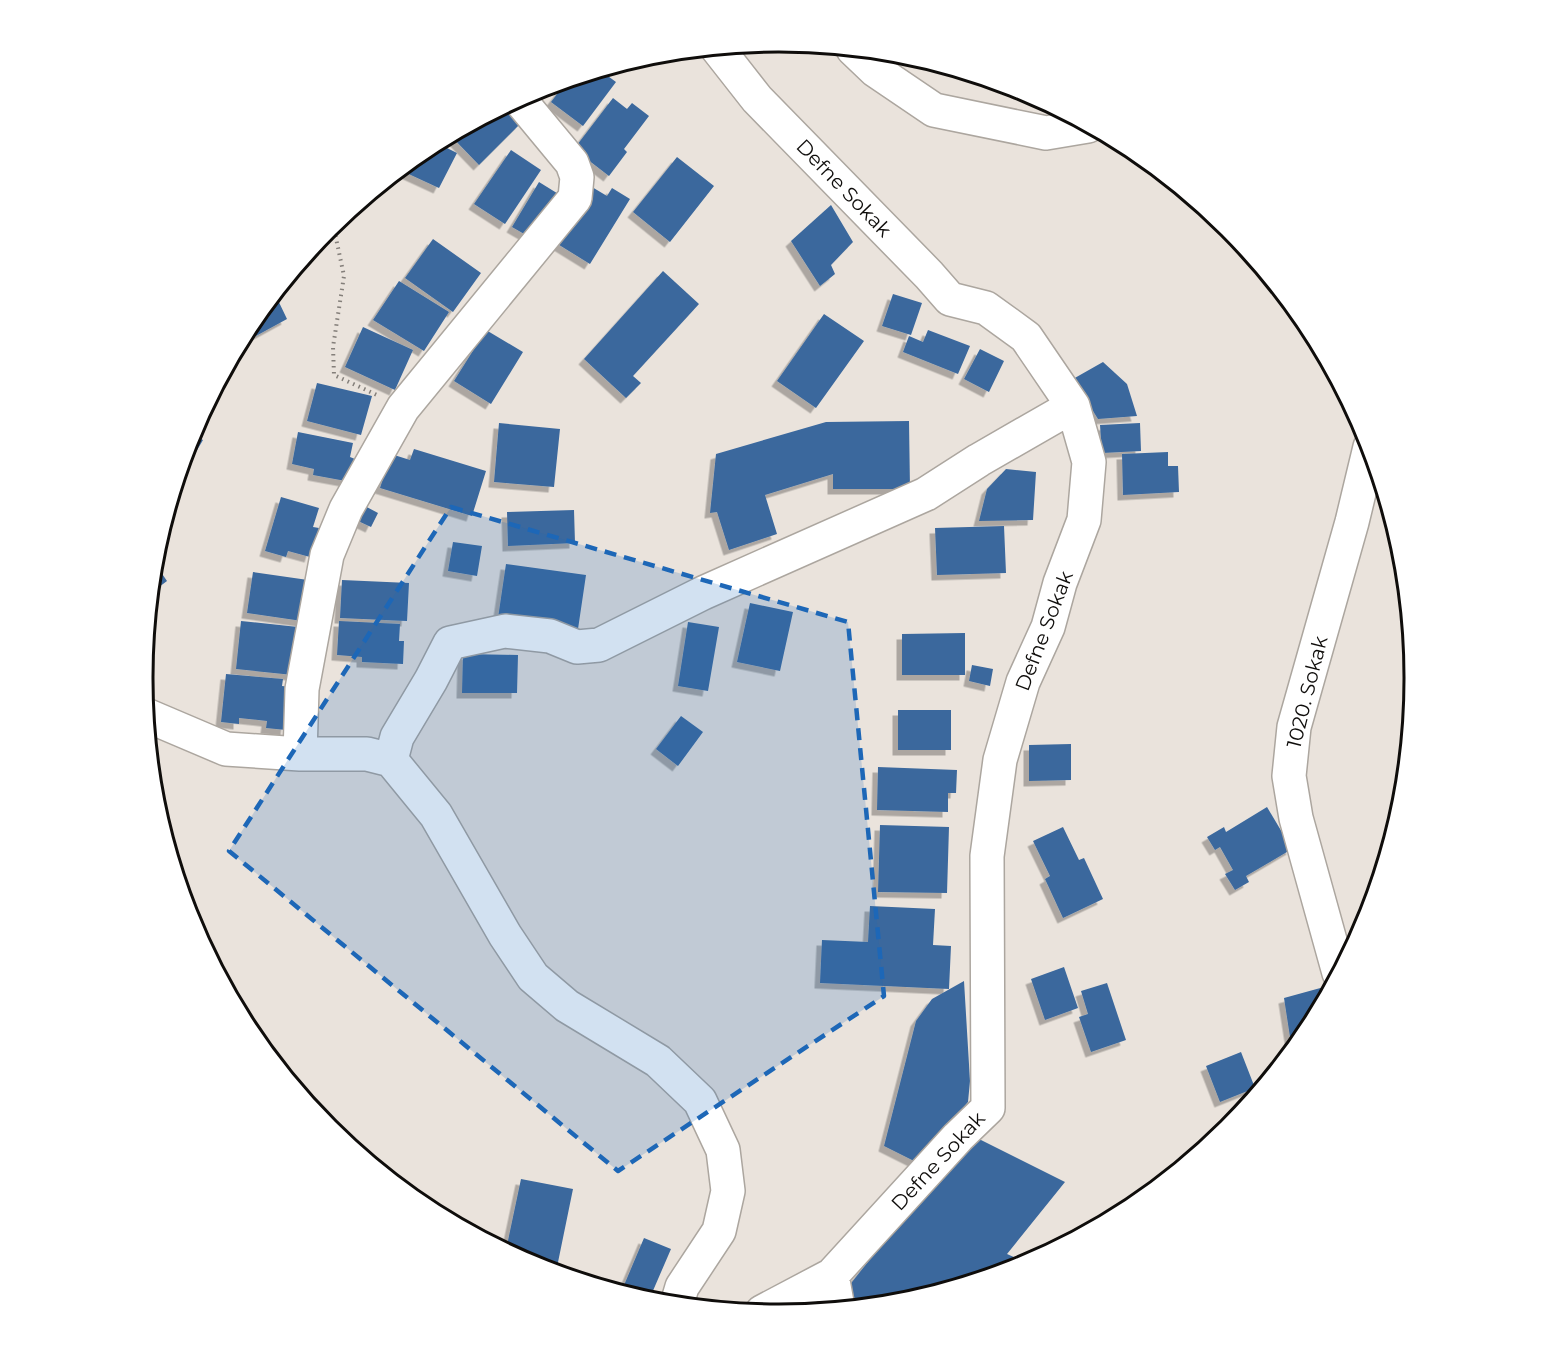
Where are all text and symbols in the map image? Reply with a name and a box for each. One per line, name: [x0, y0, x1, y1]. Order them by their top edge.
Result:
street label: Defne Sokak: [791, 134, 897, 242]
street label: Defne Sokak: [1010, 568, 1078, 694]
street label: 1020. Sokak: [1281, 633, 1333, 751]
street label: Defne Sokak: [886, 1107, 990, 1215]

